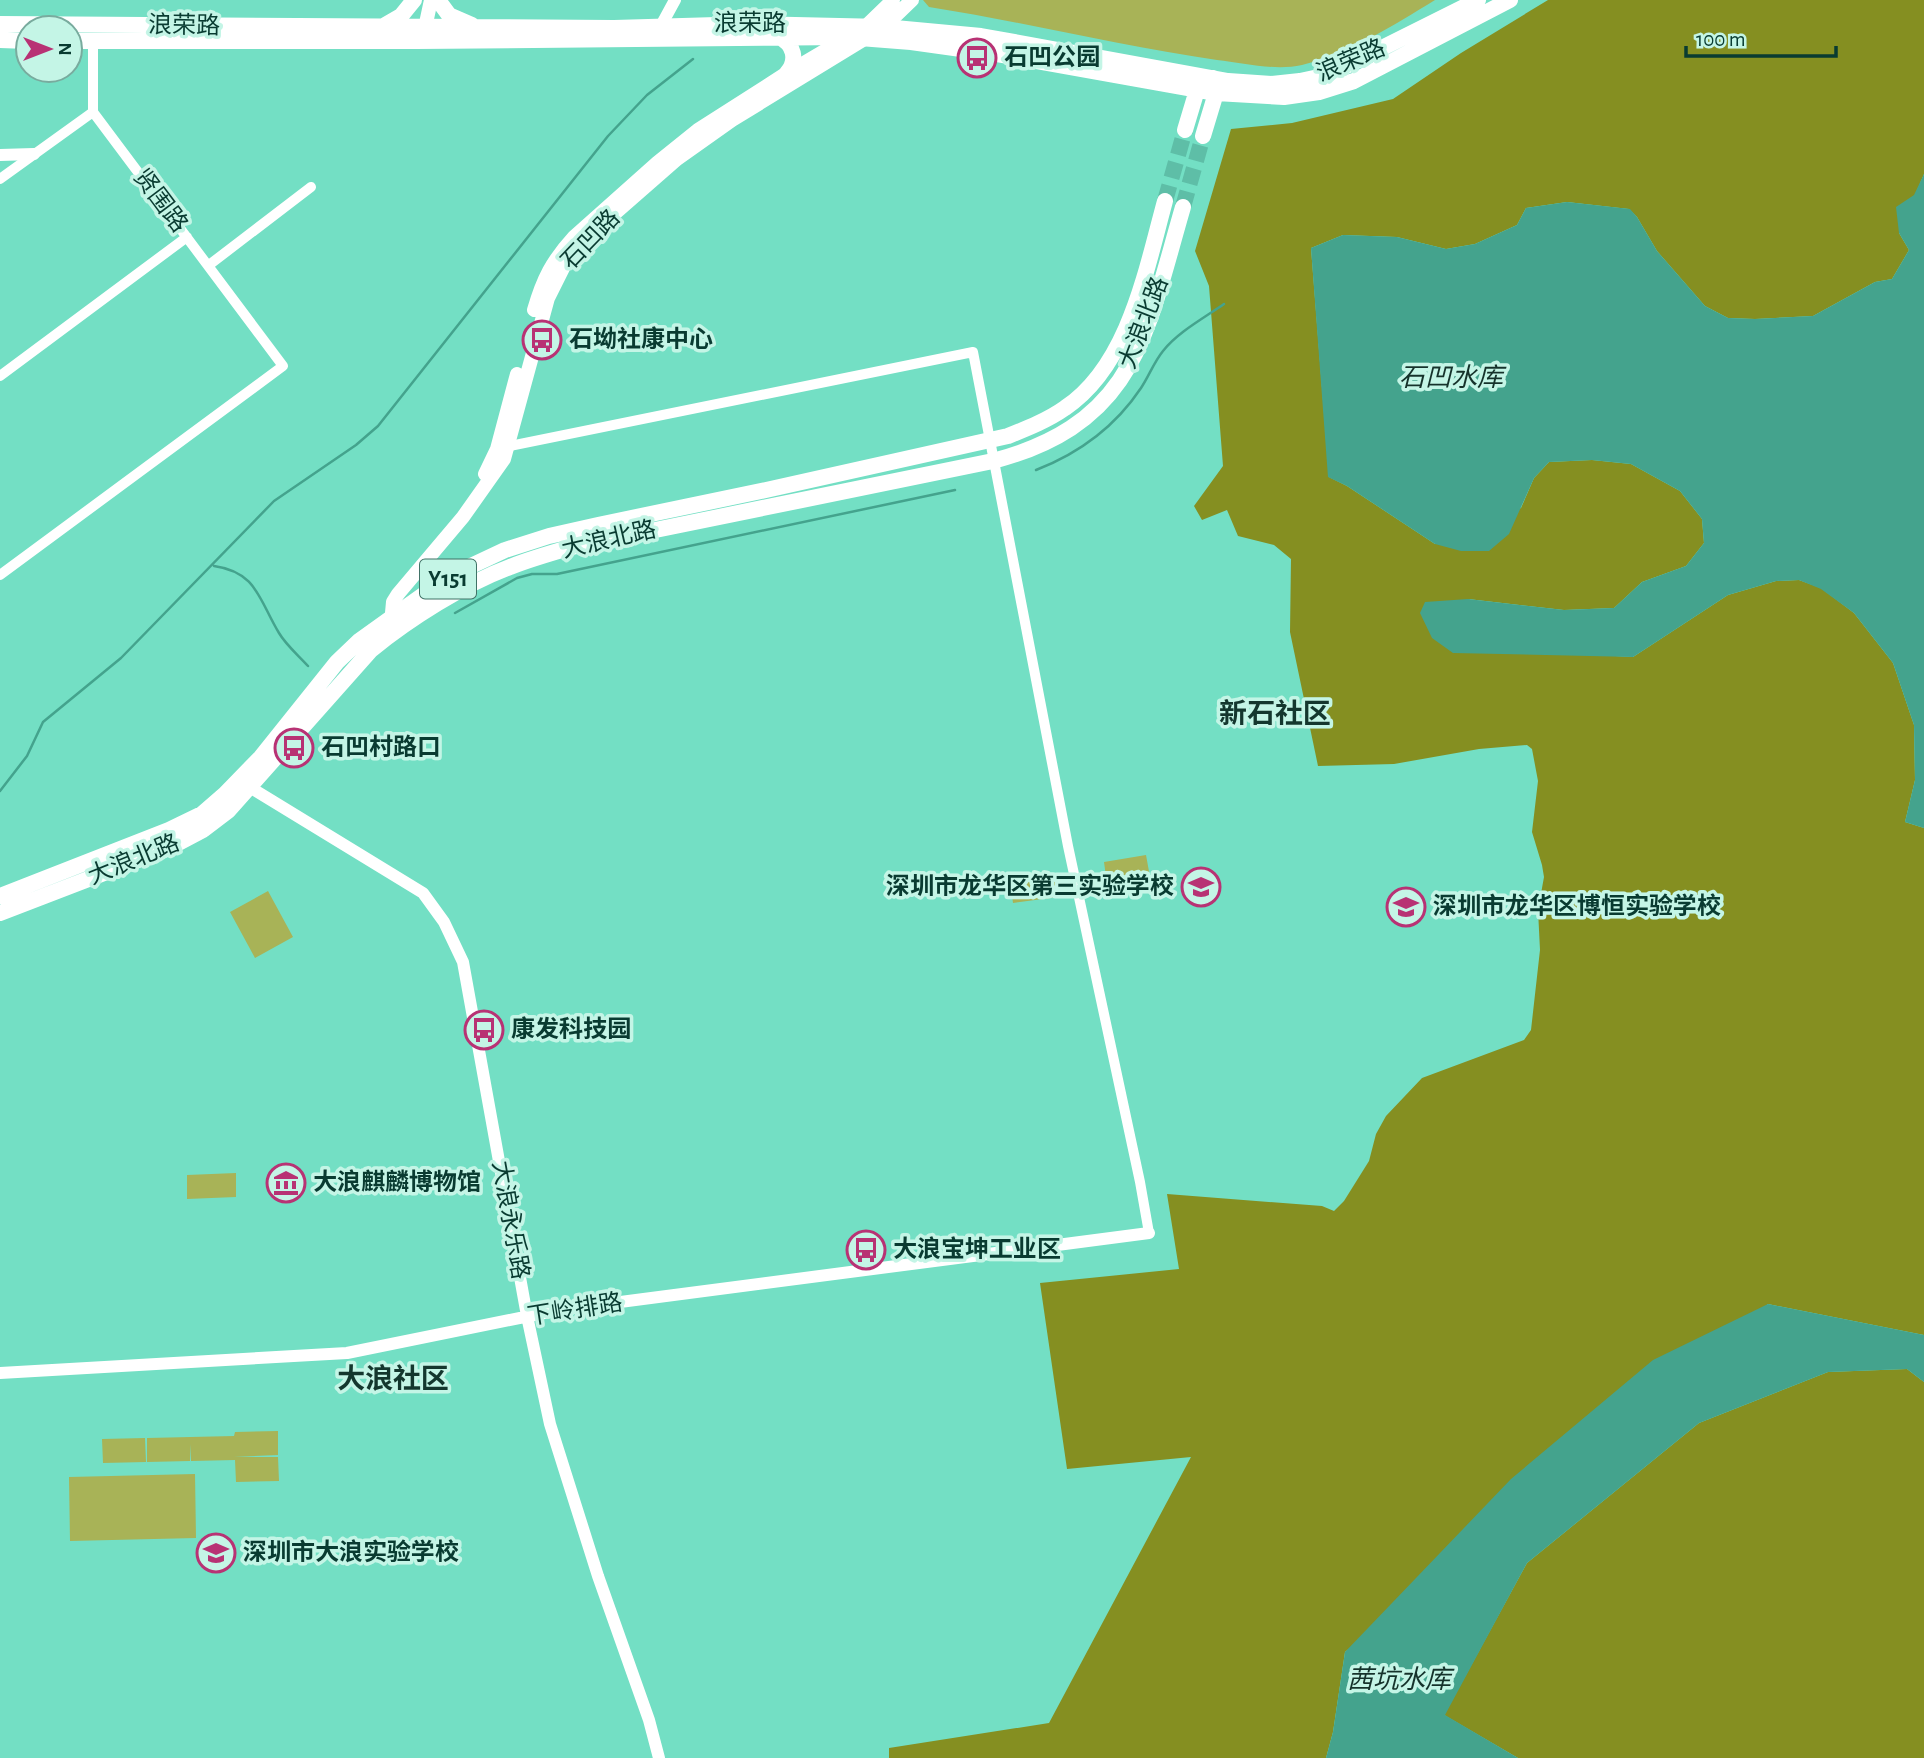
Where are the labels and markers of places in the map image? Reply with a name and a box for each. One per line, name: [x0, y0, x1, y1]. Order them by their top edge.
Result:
bus stop icon: 石凹公园: [956, 37, 998, 79]
place label: 石凹公园: [1004, 44, 1100, 70]
bus stop icon: 石坳社康中心: [521, 319, 563, 361]
place label: 石坳社康中心: [569, 326, 713, 352]
bus stop icon: 石凹村路口: [273, 727, 315, 769]
place label: 石凹村路口: [321, 734, 441, 760]
school or university icon: 深圳市龙华区第三实验学校: [1180, 866, 1222, 908]
place label: 深圳市龙华区第三实验学校: [886, 873, 1174, 899]
school or university icon: 深圳市龙华区博恒实验学校: [1385, 886, 1427, 928]
place label: 深圳市龙华区博恒实验学校: [1433, 893, 1721, 919]
bus stop icon: 康发科技园: [463, 1009, 505, 1051]
place label: 康发科技园: [511, 1016, 631, 1042]
museum icon: 大浪麒麟博物馆: [265, 1162, 307, 1204]
place label: 大浪麒麟博物馆: [313, 1169, 481, 1195]
bus stop icon: 大浪宝坤工业区: [845, 1229, 887, 1271]
place label: 大浪宝坤工业区: [893, 1236, 1061, 1262]
school or university icon: 深圳市大浪实验学校: [195, 1532, 237, 1574]
place label: 深圳市大浪实验学校: [243, 1539, 459, 1565]

